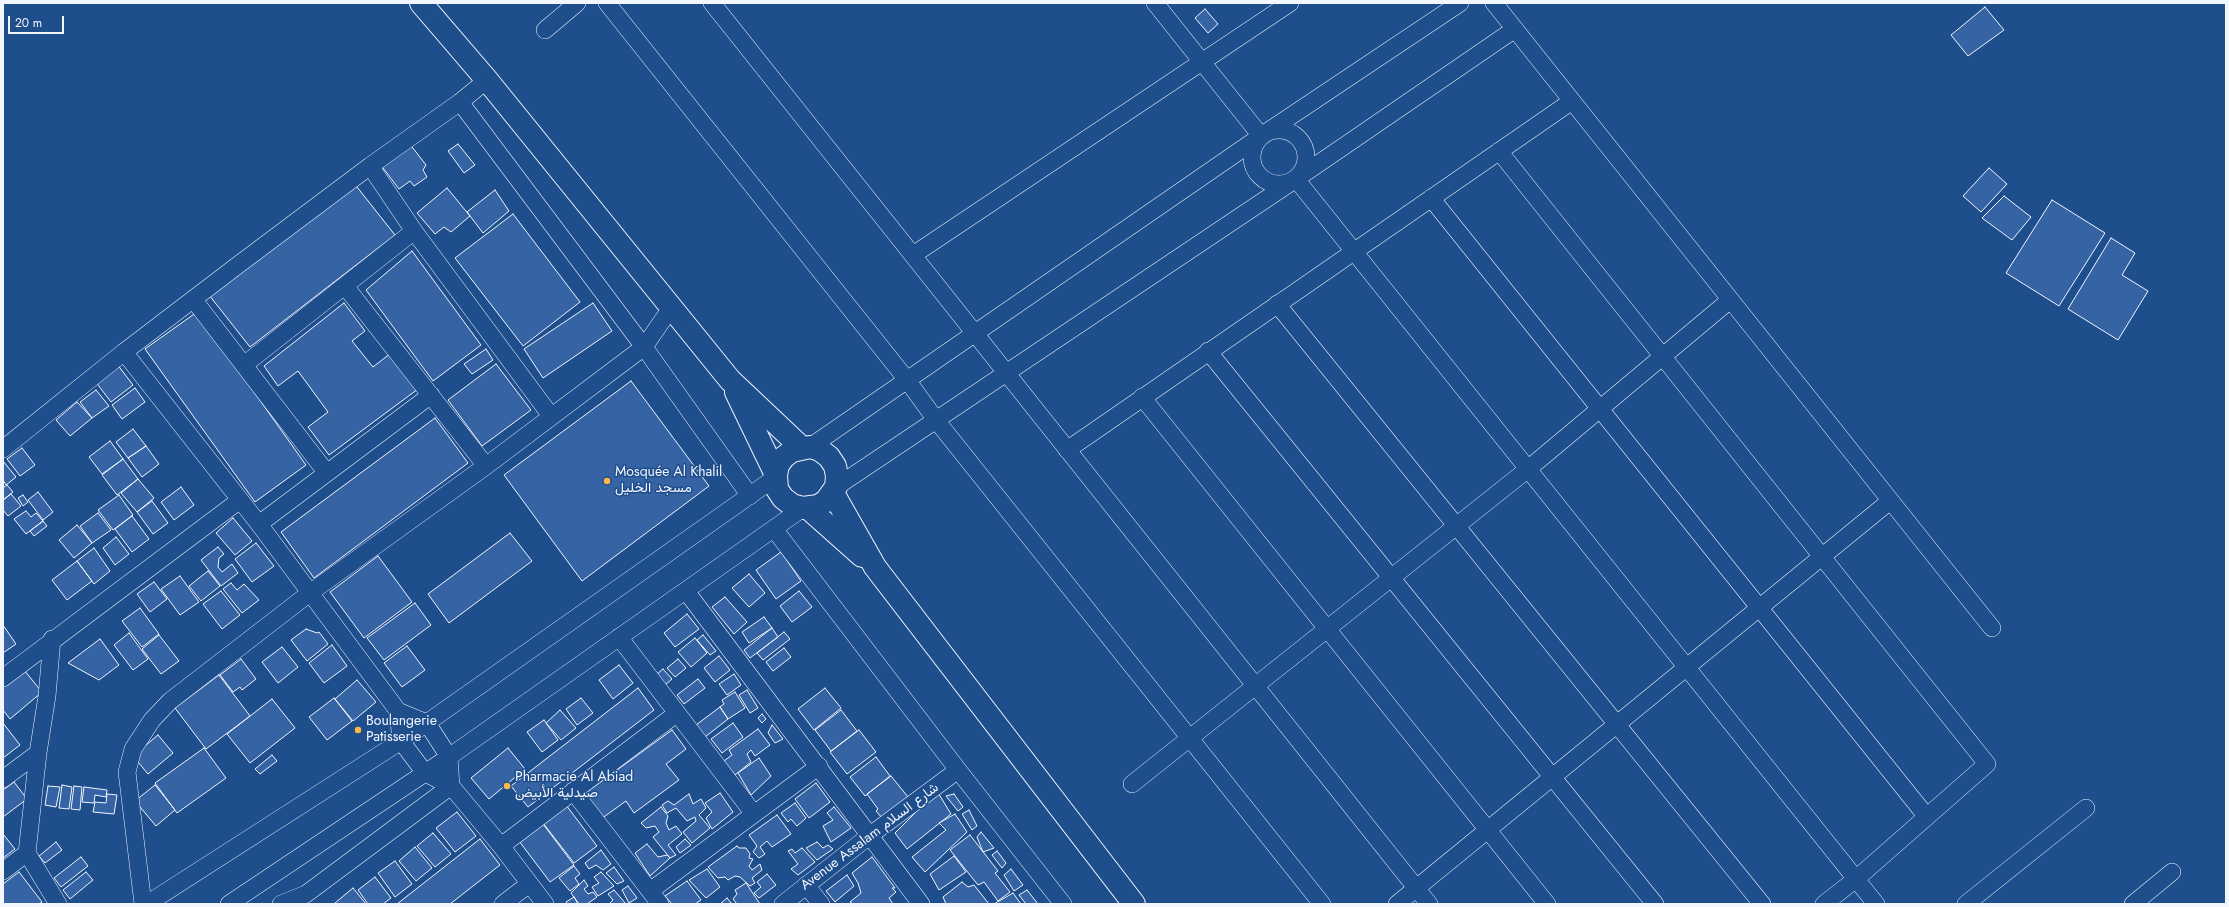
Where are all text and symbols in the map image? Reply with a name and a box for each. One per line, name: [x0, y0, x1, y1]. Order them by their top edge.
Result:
scale bar: [10, 8, 66, 34]
text: 20 m: [15, 14, 42, 32]
place label: Mosquée Al Khalil مسجد الخليل: [615, 465, 722, 498]
marker: Mosquée Al Khalil مسجد الخليل: [602, 476, 612, 486]
place label: Boulangerie Patisserie: [366, 714, 437, 746]
marker: Boulangerie Patisserie: [353, 725, 363, 735]
place label: Pharmacie Al Abiad صيدلية الأبيض: [515, 770, 633, 802]
street label: Avenue Assalam شارع السلام: [798, 780, 942, 894]
marker: Pharmacie Al Abiad صيدلية الأبيض: [502, 781, 512, 791]

